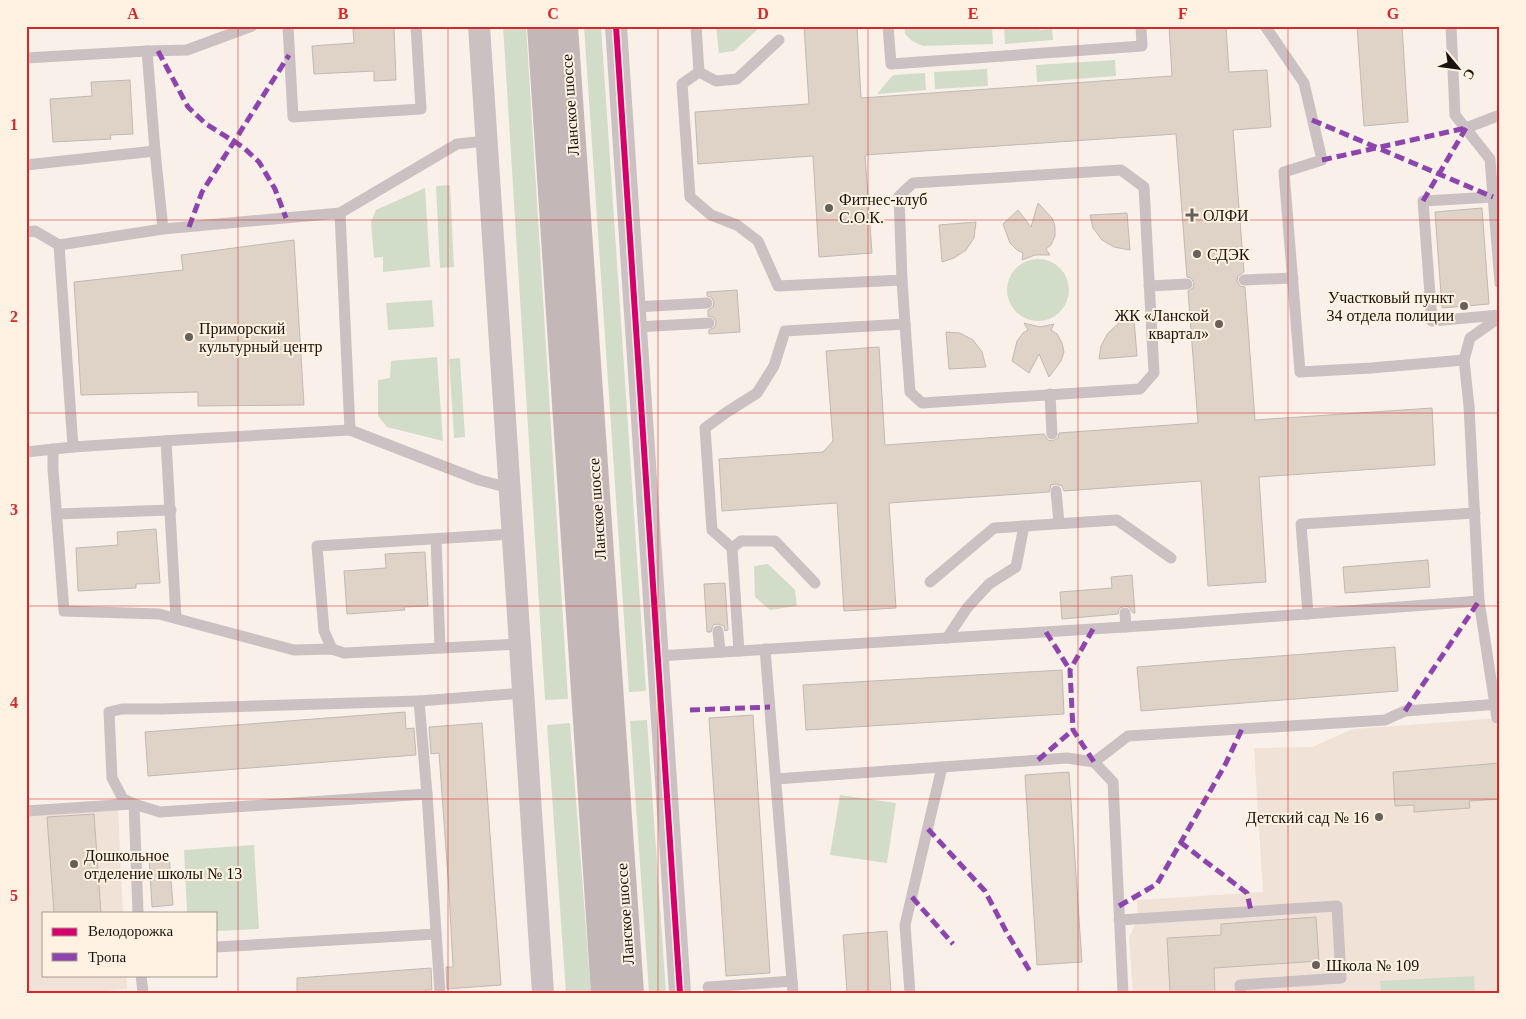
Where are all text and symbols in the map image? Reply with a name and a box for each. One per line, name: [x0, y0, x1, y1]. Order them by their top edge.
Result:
text: A: [127, 5, 139, 22]
text: B: [338, 5, 349, 22]
text: C: [547, 5, 559, 22]
text: D: [757, 5, 769, 22]
text: E: [968, 5, 978, 22]
text: F: [1178, 5, 1188, 22]
text: G: [1387, 5, 1400, 22]
north arrow: [1434, 42, 1484, 92]
street label: Ланское шоссе: [558, 53, 582, 157]
text: С: [1460, 66, 1478, 82]
text: 1: [10, 116, 18, 133]
place label: Фитнес-клуб С.О.К.: [839, 191, 927, 226]
marker: Фитнес-клуб С.О.К.: [823, 202, 835, 214]
place label: ОЛФИ: [1203, 207, 1249, 224]
marker: ОЛФИ: [1185, 208, 1199, 222]
place label: СДЭК: [1207, 246, 1250, 264]
marker: СДЭК: [1191, 248, 1203, 260]
place label: Участковый пункт 34 отдела полиции: [1327, 289, 1454, 325]
marker: Участковый пункт 34 отдела полиции: [1458, 300, 1470, 312]
place label: ЖК «Ланской квартал»: [1115, 307, 1209, 343]
text: 2: [10, 308, 18, 325]
marker: ЖК «Ланской квартал»: [1213, 318, 1225, 330]
place label: Приморский культурный центр: [199, 320, 323, 356]
marker: Приморский культурный центр: [183, 331, 195, 343]
street label: Ланское шоссе: [585, 457, 609, 561]
text: 3: [10, 501, 18, 518]
text: 4: [10, 694, 18, 711]
place label: Детский сад № 16: [1246, 809, 1369, 827]
marker: Детский сад № 16: [1373, 811, 1385, 823]
place label: Дошкольное отделение школы № 13: [84, 847, 242, 883]
marker: Дошкольное отделение школы № 13: [68, 858, 80, 870]
street label: Ланское шоссе: [613, 862, 637, 966]
text: 5: [10, 887, 18, 904]
legend: [42, 912, 218, 976]
text: Велодорожка: [88, 923, 173, 939]
text: Тропа: [88, 949, 127, 965]
place label: Школа № 109: [1326, 957, 1419, 974]
marker: Школа № 109: [1310, 959, 1322, 971]

